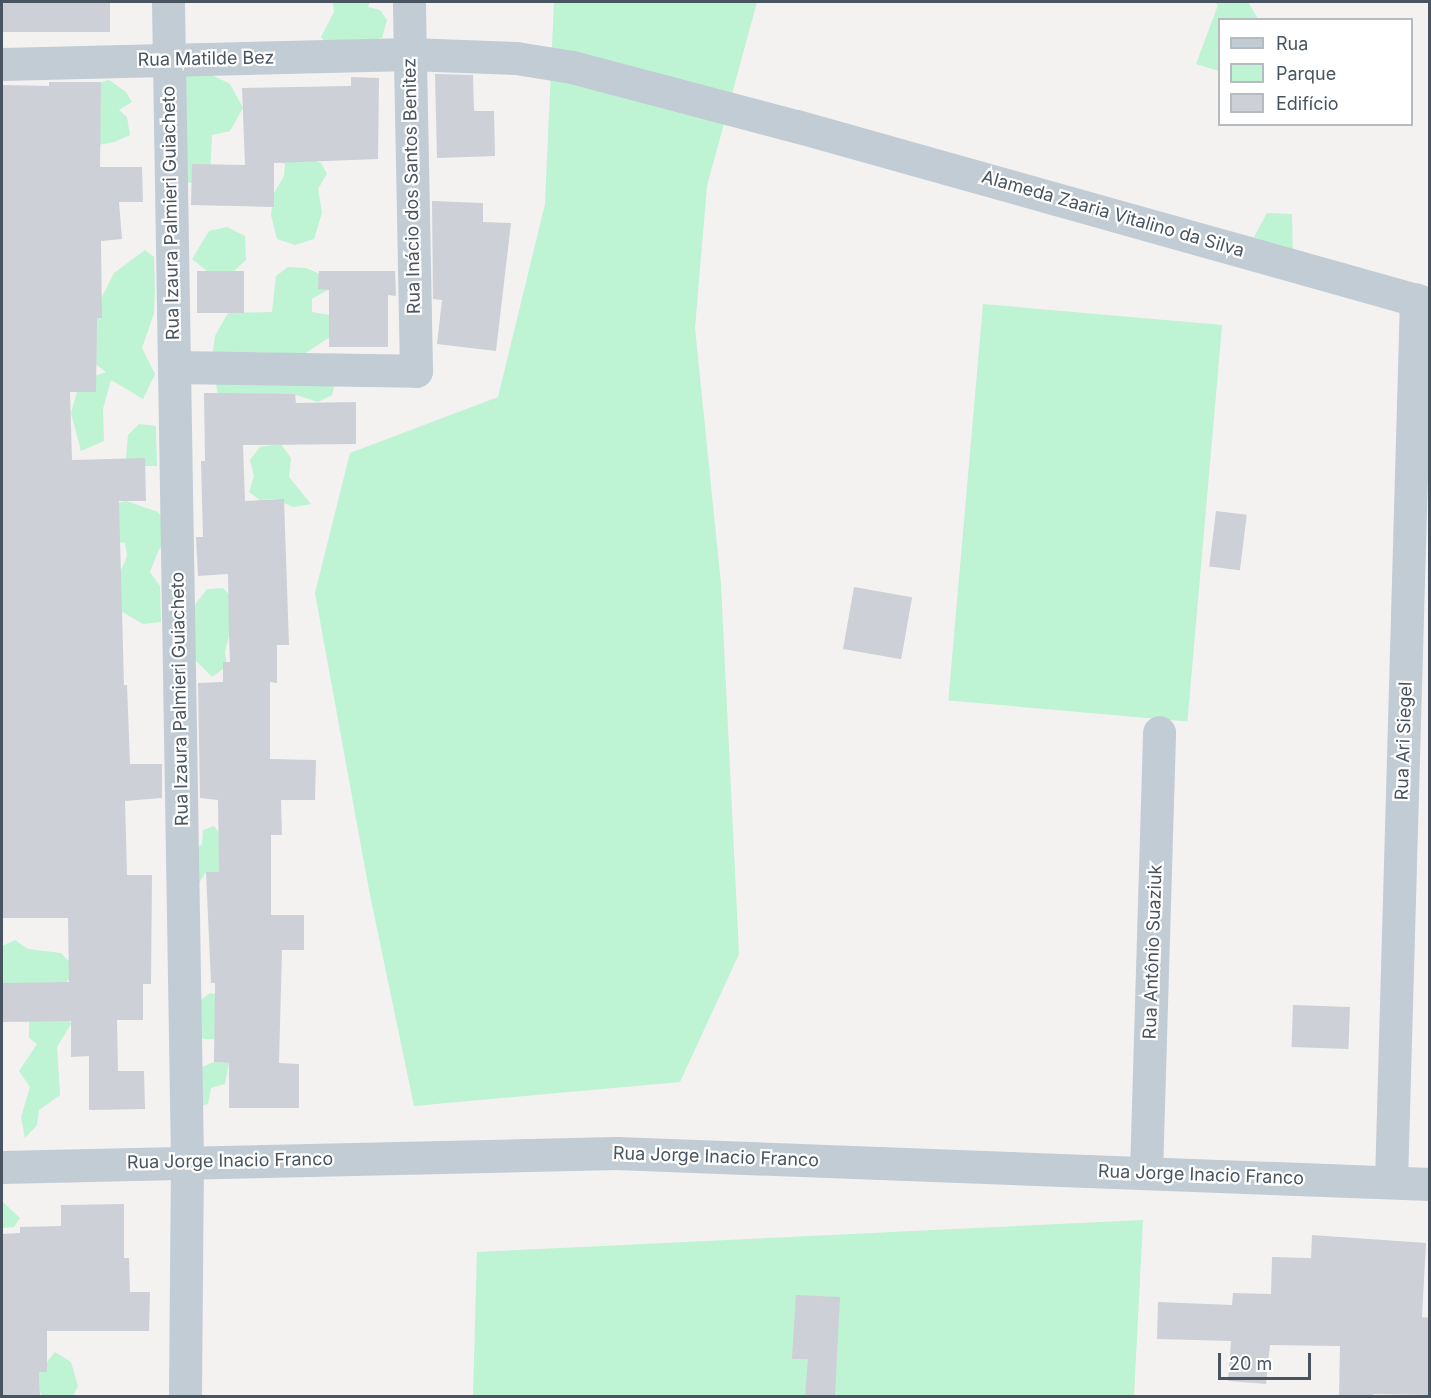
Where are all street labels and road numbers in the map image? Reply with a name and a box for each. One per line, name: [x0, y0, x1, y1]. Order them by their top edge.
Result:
street label: Rua Matilde Bez: [137, 47, 275, 71]
street label: Rua Inácio dos Santos Benitez: [399, 58, 425, 314]
street label: Rua Izaura Palmieri Guiacheto: [158, 86, 184, 340]
street label: Alameda Zaaria Vitalino da Silva: [979, 166, 1247, 262]
street label: Rua Izaura Palmieri Guiacheto: [167, 572, 193, 826]
street label: Rua Ari Siegel: [1391, 681, 1417, 801]
street label: Rua Antônio Suaziuk: [1139, 864, 1167, 1040]
street label: Rua Jorge Inacio Franco: [613, 1143, 819, 1171]
street label: Rua Jorge Inacio Franco: [127, 1148, 333, 1174]
street label: Rua Jorge Inacio Franco: [1098, 1161, 1304, 1189]

